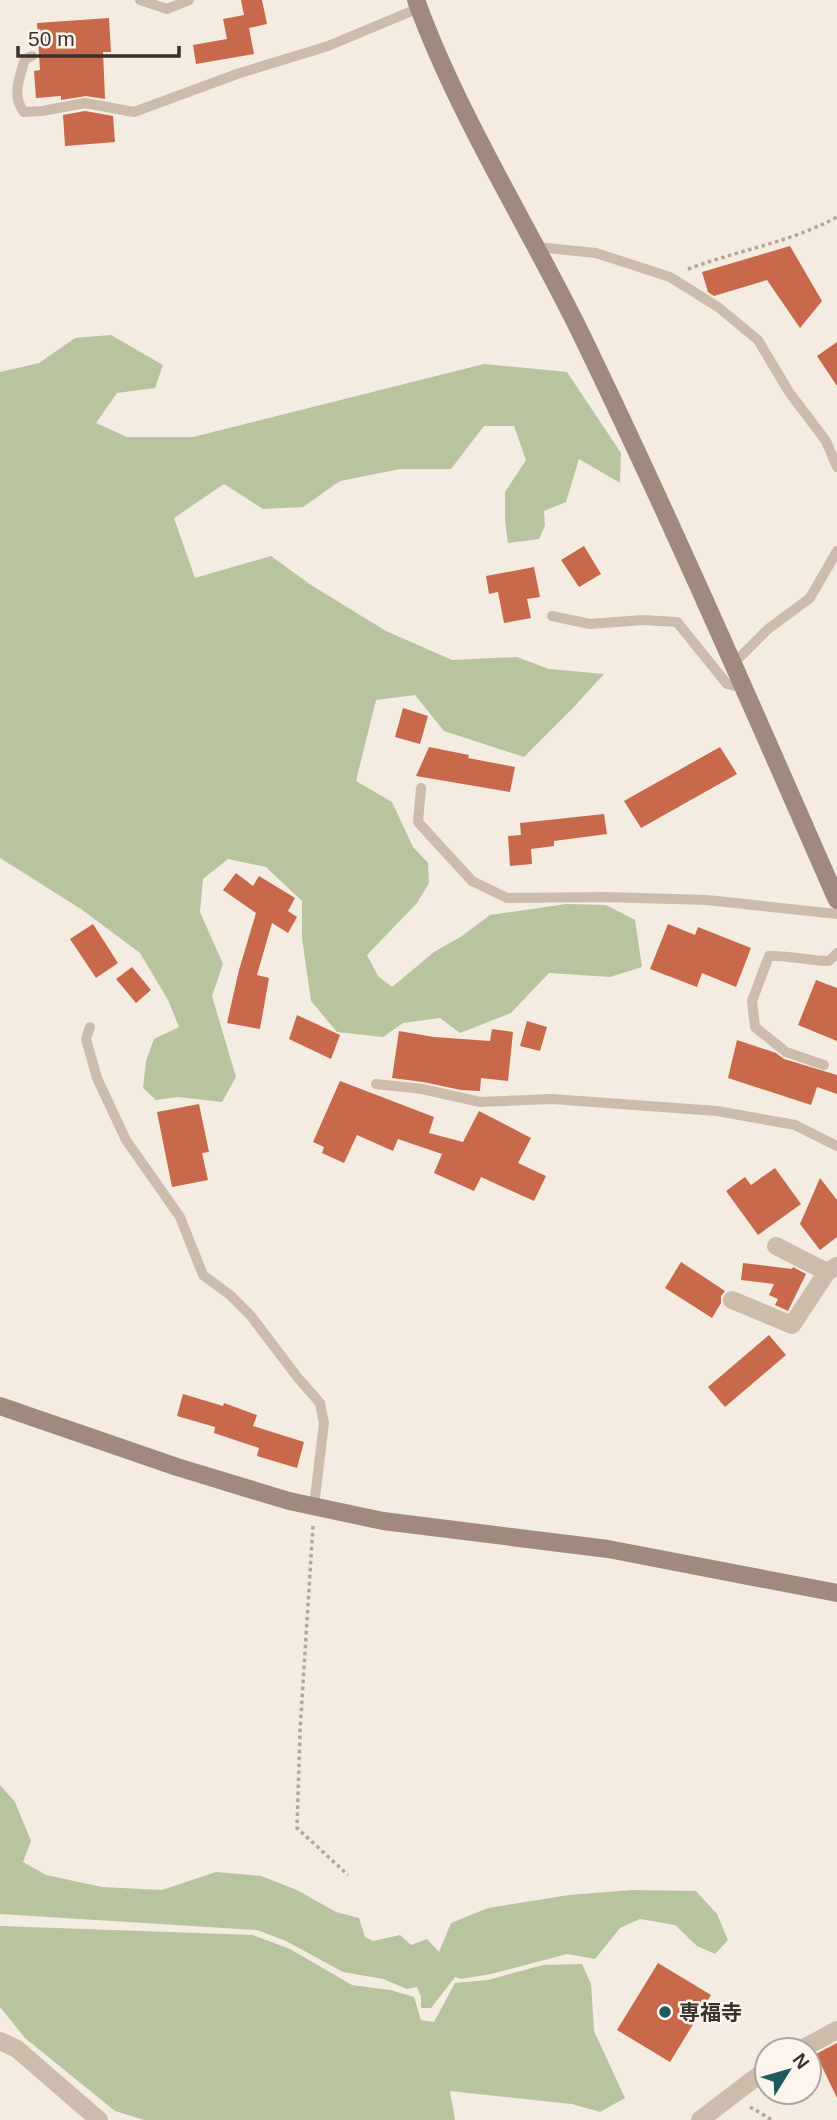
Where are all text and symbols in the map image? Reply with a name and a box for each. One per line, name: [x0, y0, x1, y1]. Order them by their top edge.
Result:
scale bar: [18, 14, 178, 58]
text: 50 m: [28, 27, 75, 50]
place label: 専福寺: [679, 2001, 742, 2024]
marker: 専福寺: [657, 2004, 673, 2020]
north arrow: [753, 2036, 823, 2106]
text: N: [789, 2049, 814, 2073]

